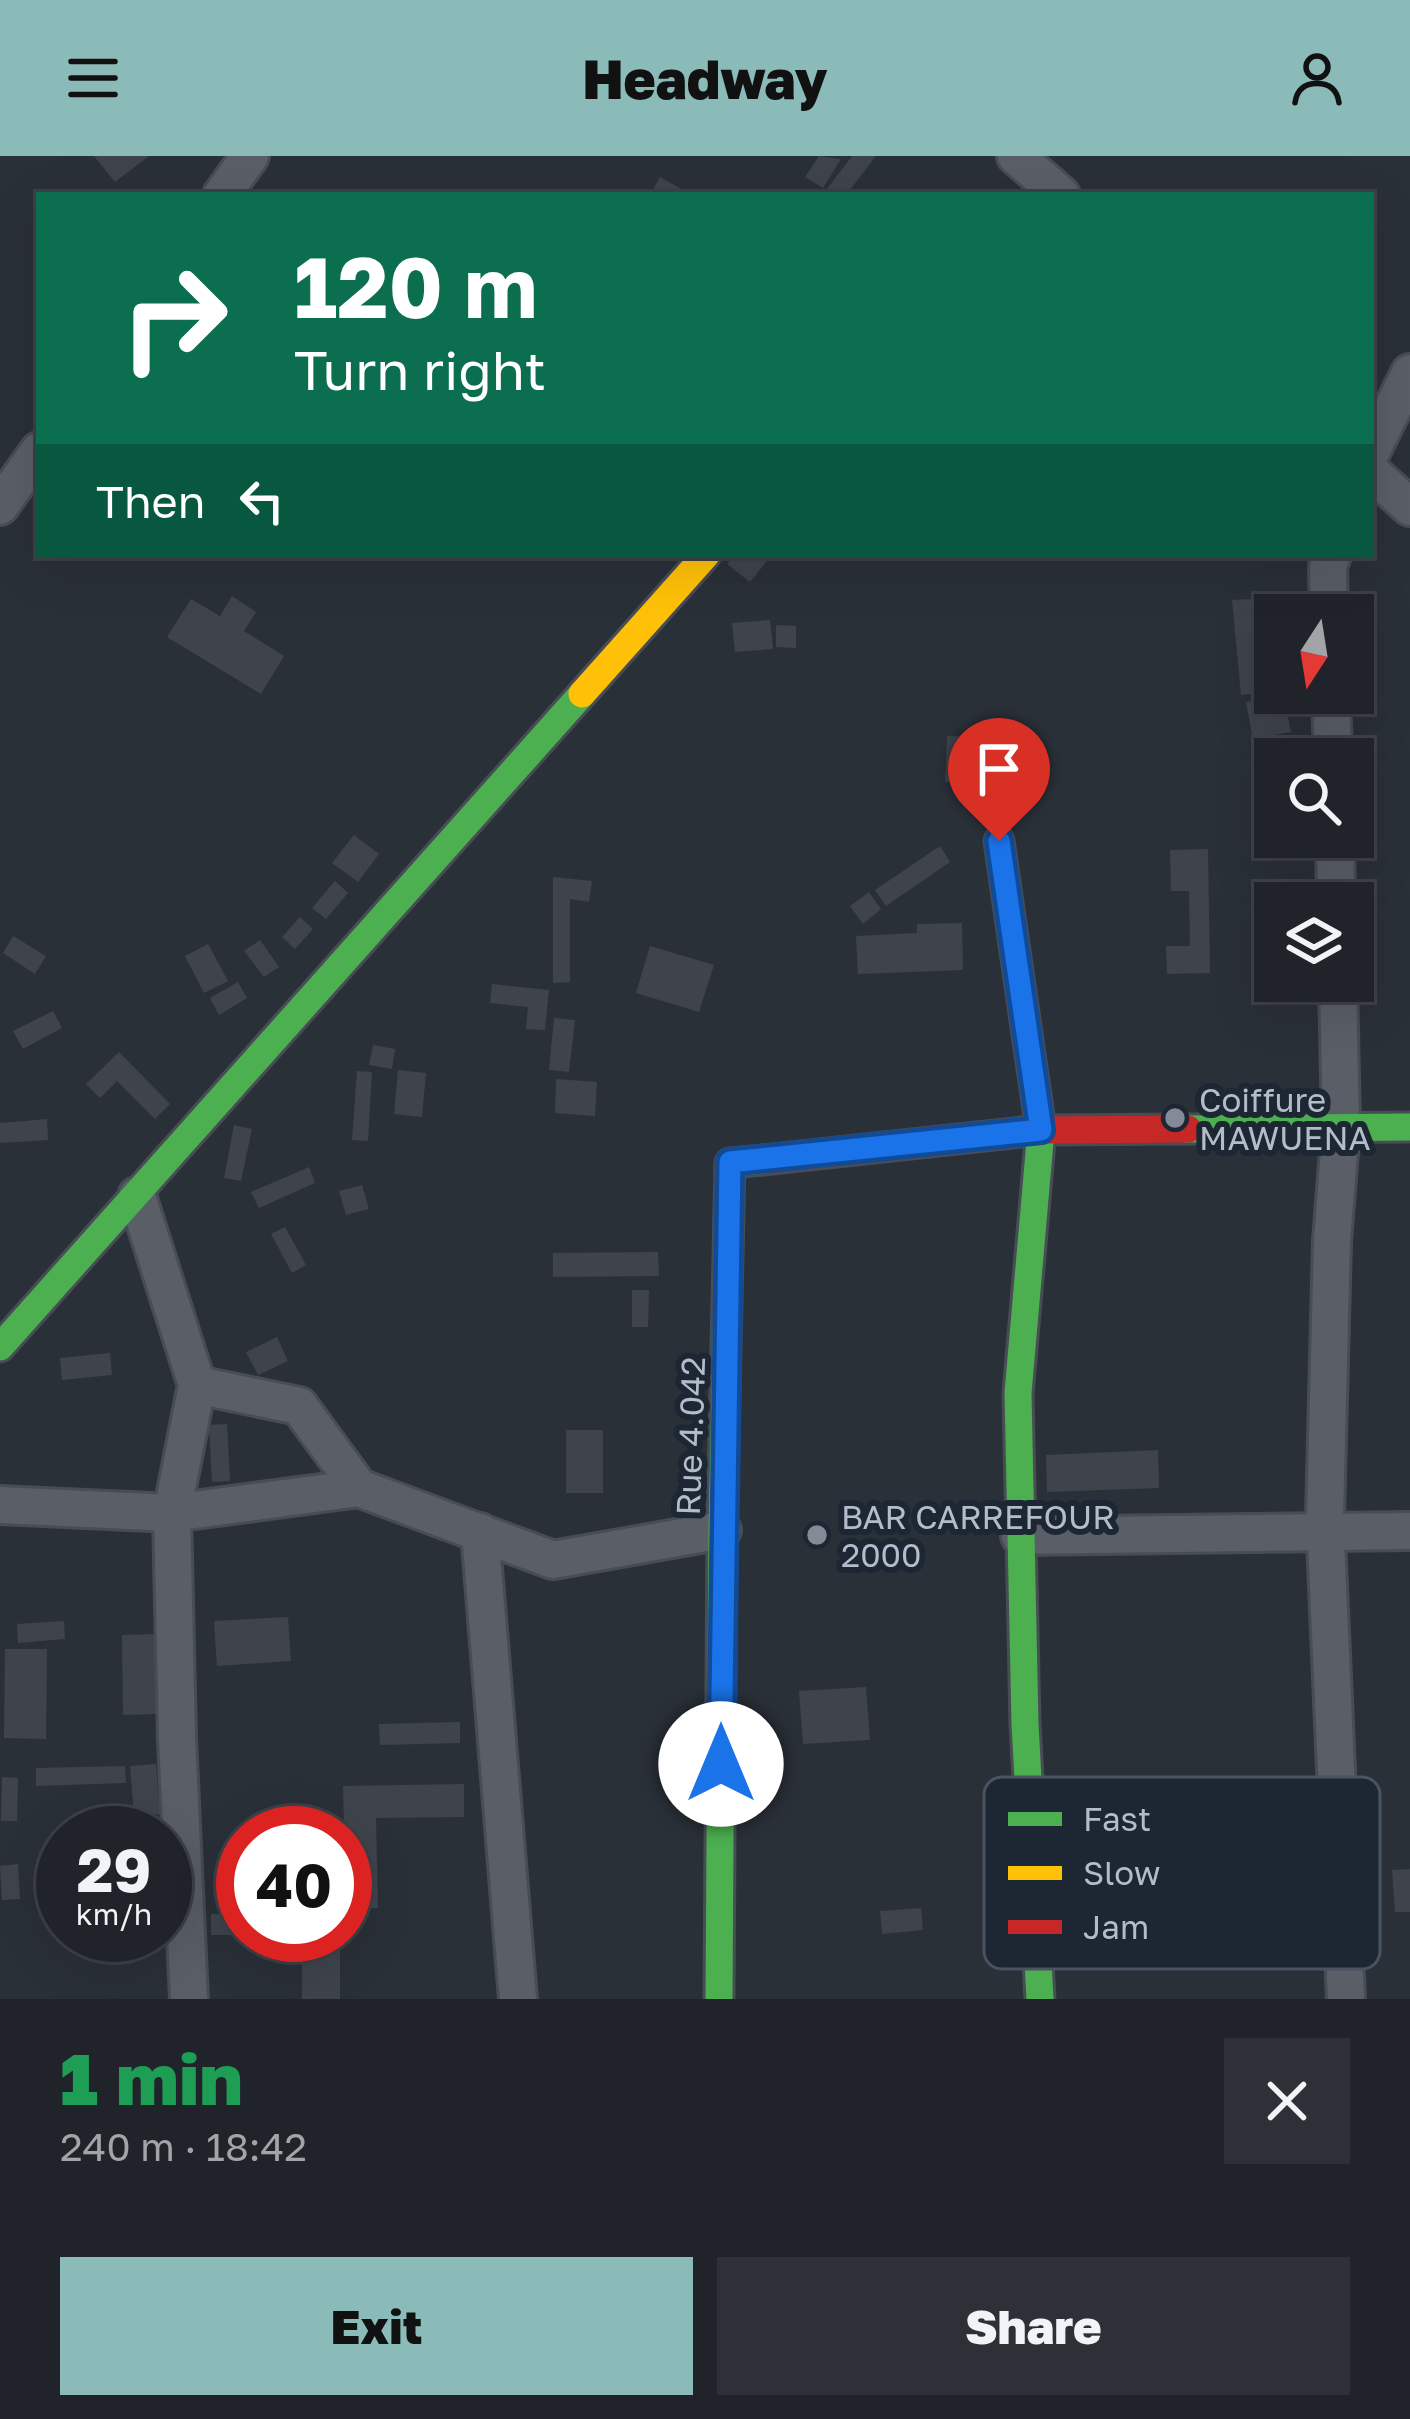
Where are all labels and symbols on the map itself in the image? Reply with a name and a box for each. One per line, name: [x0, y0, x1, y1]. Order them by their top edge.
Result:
north arrow: [1254, 594, 1374, 714]
pin: [948, 718, 1050, 841]
place label: Coiffure MAWUENA: [1199, 1080, 1371, 1157]
marker: Coiffure MAWUENA: [1162, 1105, 1188, 1131]
street label: Rue 4.042: [668, 1356, 712, 1516]
place label: BAR CARREFOUR 2000: [841, 1497, 1115, 1574]
marker: BAR CARREFOUR 2000: [804, 1522, 830, 1548]
position arrow: [658, 1701, 784, 1827]
legend: [984, 1777, 1380, 1969]
text: Fast: [1083, 1799, 1151, 1838]
speed limit sign: 40: [216, 1806, 372, 1962]
text: Slow: [1083, 1853, 1161, 1892]
text: Jam: [1083, 1907, 1149, 1946]

